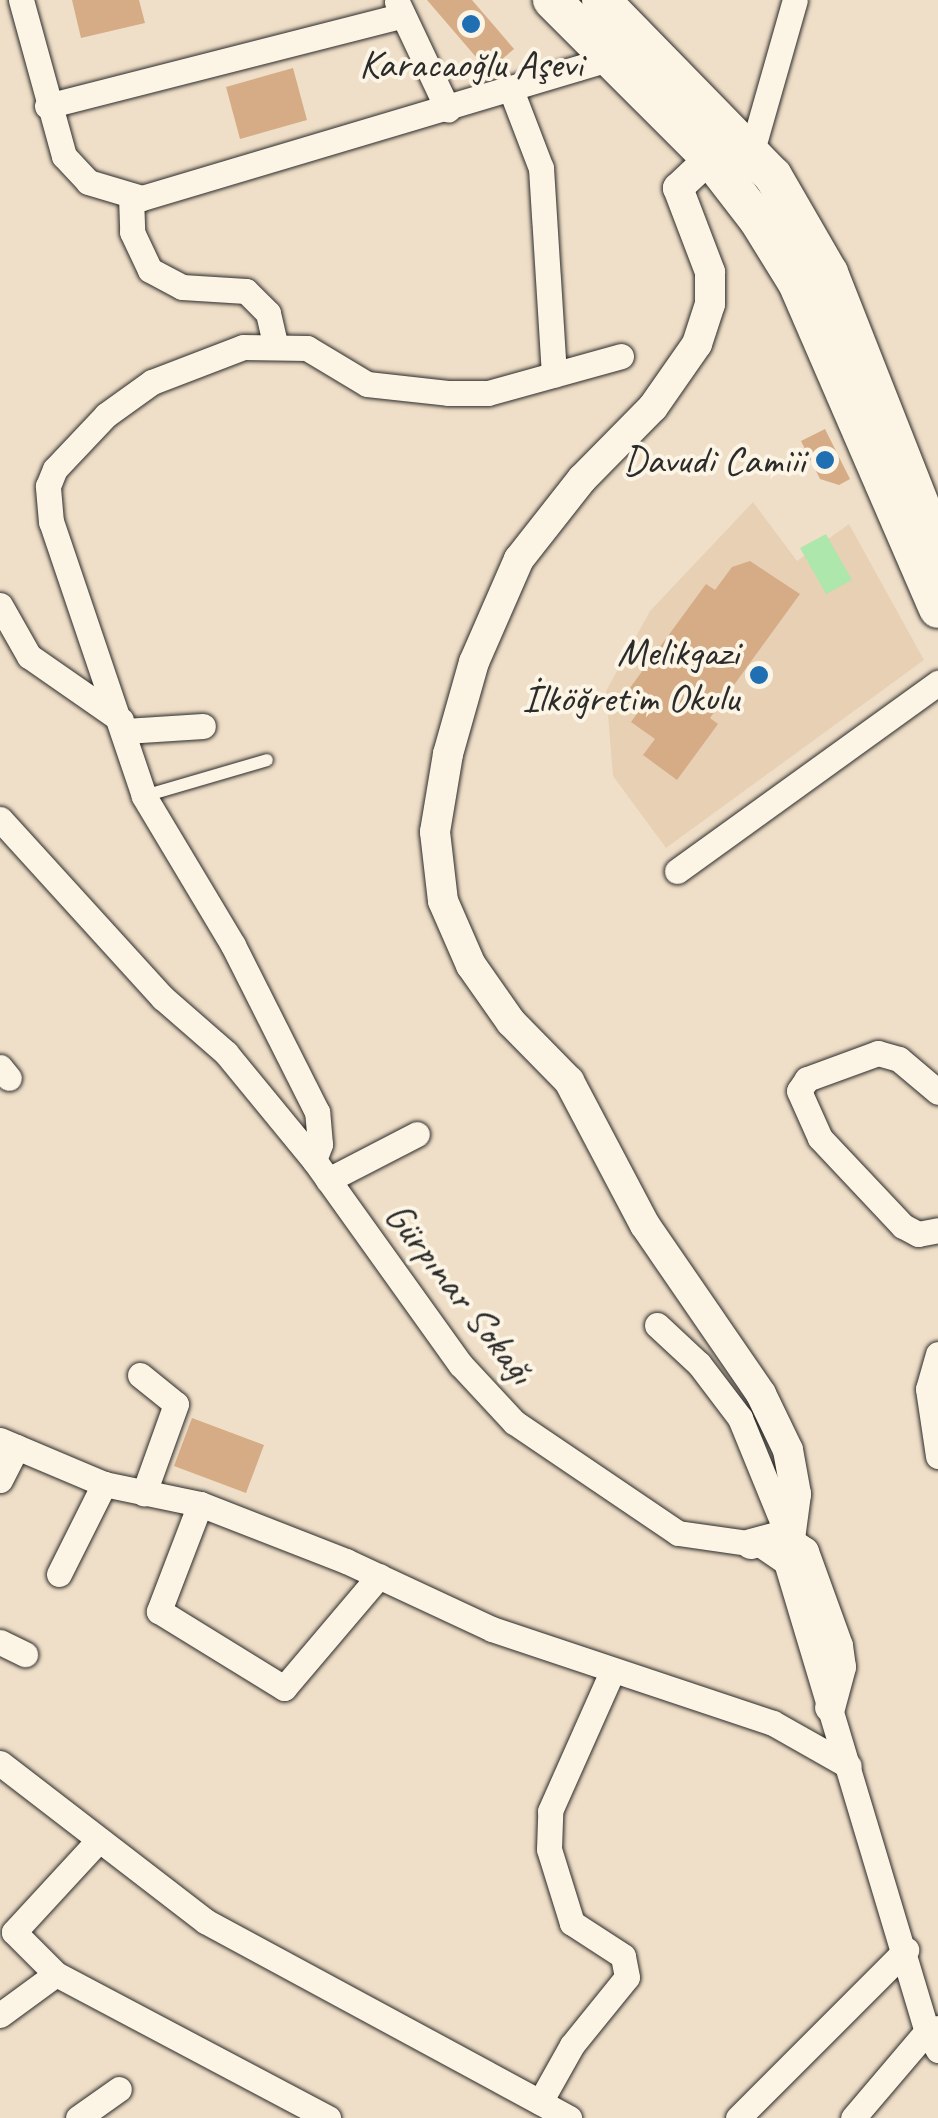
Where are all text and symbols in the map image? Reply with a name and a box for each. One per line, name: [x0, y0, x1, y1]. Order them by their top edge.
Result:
marker: Karacaoğlu Aşevi: [460, 13, 482, 35]
place label: Karacaoğlu Aşevi: [359, 40, 583, 88]
place label: Davudi Camiii: [623, 436, 805, 484]
marker: Davudi Camiii: [814, 449, 836, 471]
place label: Melikgazi İlköğretim Okulu: [522, 628, 739, 722]
marker: Melikgazi İlköğretim Okulu: [748, 664, 770, 686]
street label: Gürpınar Sokağı: [374, 1193, 546, 1393]

